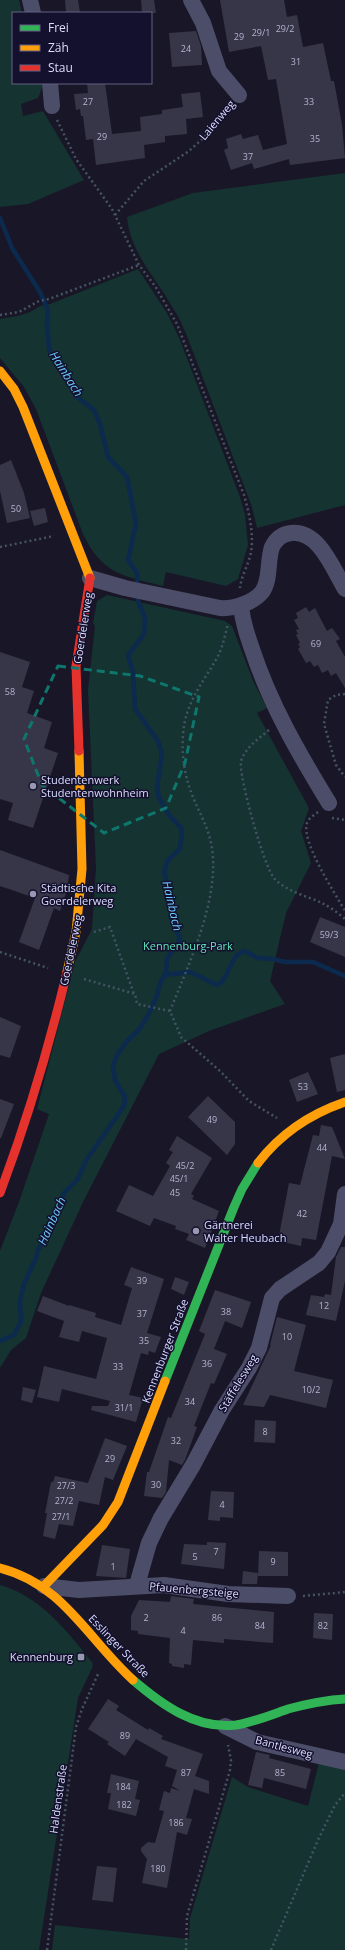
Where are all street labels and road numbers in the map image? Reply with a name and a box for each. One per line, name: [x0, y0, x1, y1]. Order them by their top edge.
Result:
street label: Laienweg: [195, 96, 238, 143]
street label: Goerdelerweg: [69, 591, 96, 665]
street label: Goerdelerweg: [56, 913, 85, 987]
street label: Kennenburger Straße: [138, 1297, 191, 1405]
street label: Stäffelesweg: [215, 1351, 261, 1414]
street label: Pfauenbergsteige: [149, 1578, 239, 1601]
street label: Esslinger Straße: [85, 1611, 153, 1680]
street label: Bantlesweg: [254, 1732, 314, 1761]
street label: Haldenstraße: [45, 1763, 70, 1834]

